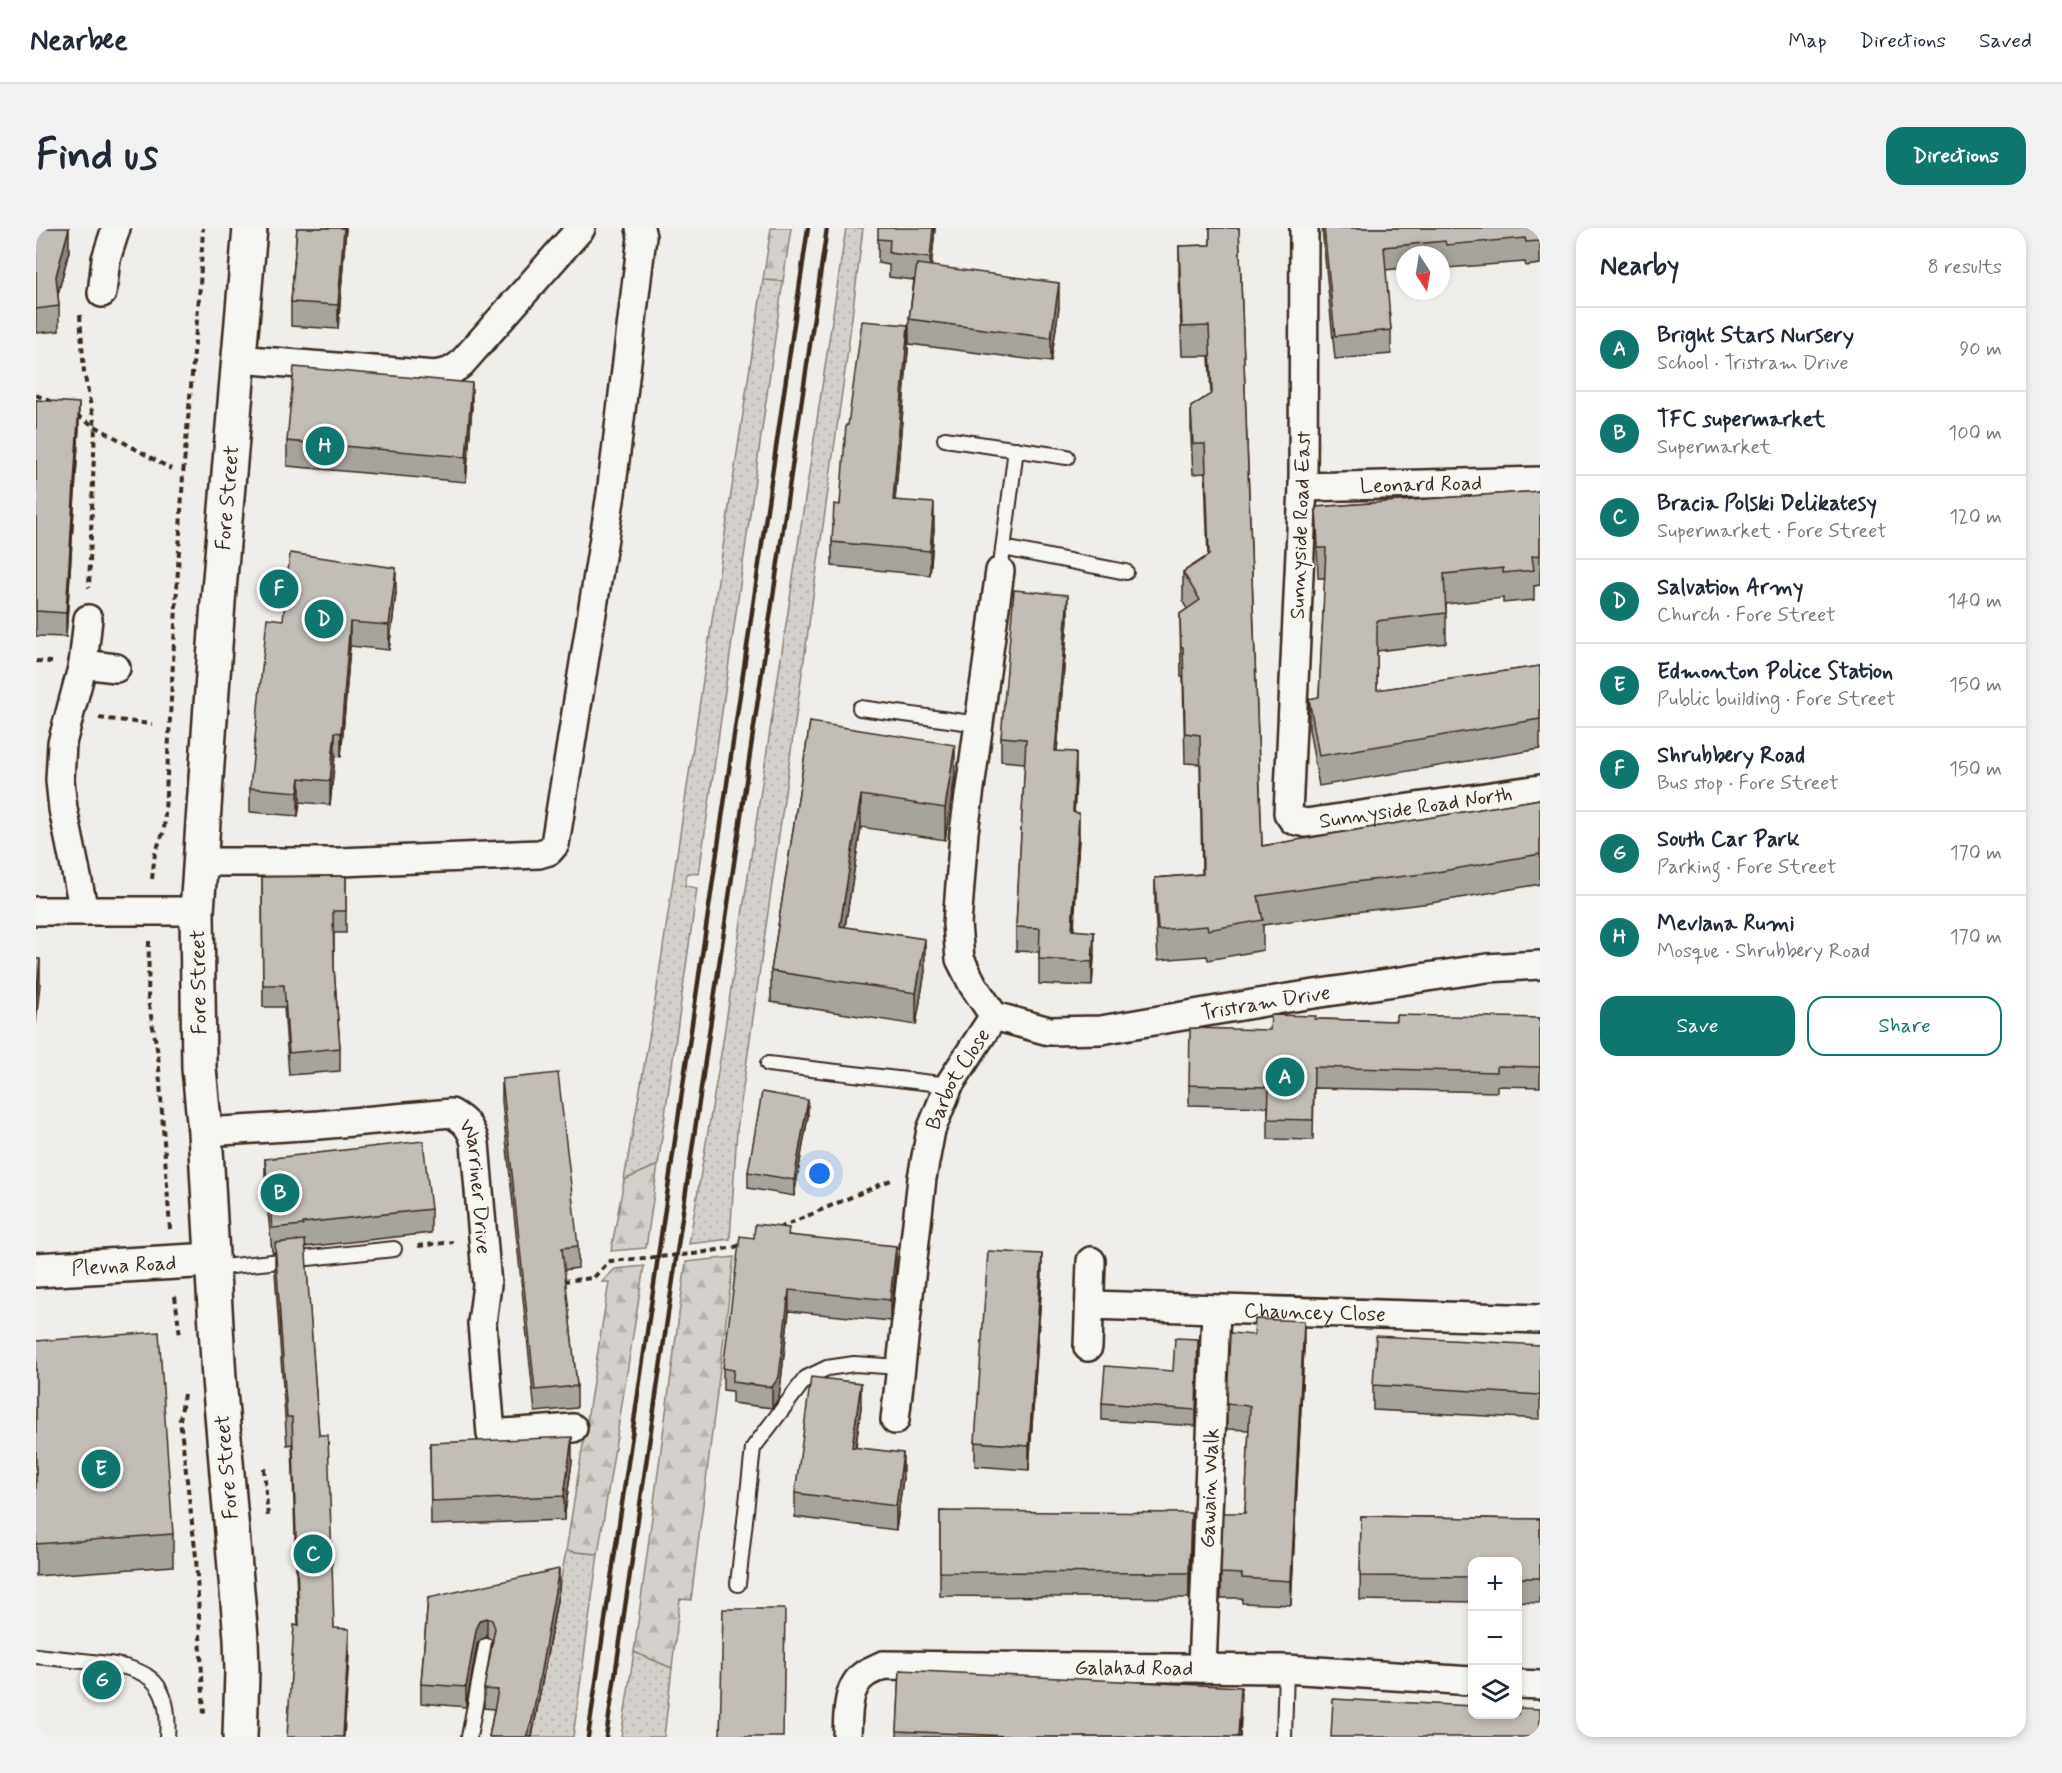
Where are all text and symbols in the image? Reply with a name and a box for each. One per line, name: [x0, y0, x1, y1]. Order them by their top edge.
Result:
text: Nearbee: [30, 23, 128, 60]
text: Map: [1788, 27, 1827, 55]
text: Directions: [1860, 27, 1946, 55]
text: Saved: [1979, 27, 2032, 55]
button: Directions: [1886, 127, 2026, 185]
text: Find us: [36, 129, 158, 184]
north arrow: [1396, 246, 1450, 300]
text: Nearby: [1600, 250, 1679, 284]
text: 8 results: [1928, 254, 2002, 281]
text: Bright Stars Nursery: [1657, 322, 1854, 350]
text: A: [1613, 336, 1626, 363]
text: 90 m: [1959, 336, 2002, 363]
text: School · Tristram Drive: [1657, 350, 1849, 377]
text: TFC supermarket: [1657, 406, 1825, 434]
text: B: [1613, 420, 1626, 447]
text: 100 m: [1948, 420, 2002, 447]
pin: H: [306, 424, 344, 468]
street label: Sunnyside Road East: [1284, 430, 1318, 620]
text: Supermarket: [1657, 434, 1771, 461]
street label: Fore Street: [209, 444, 246, 551]
street label: Leonard Road: [1359, 469, 1483, 501]
text: Bracia Polski Delikatesy: [1657, 490, 1877, 518]
text: C: [1612, 504, 1627, 531]
text: 120 m: [1949, 504, 2002, 531]
text: Supermarket · Fore Street: [1657, 518, 1887, 545]
pin: F: [260, 566, 298, 612]
text: Salvation Army: [1657, 574, 1803, 602]
text: D: [1613, 588, 1626, 615]
text: 140 m: [1948, 588, 2002, 615]
pin: D: [304, 596, 344, 642]
text: Church · Fore Street: [1657, 602, 1836, 629]
text: Edmonton Police Station: [1657, 658, 1893, 686]
text: E: [1614, 672, 1625, 699]
text: 150 m: [1949, 672, 2002, 699]
text: Public building · Fore Street: [1657, 686, 1896, 713]
text: Shrubbery Road: [1657, 742, 1805, 770]
text: F: [1614, 756, 1625, 783]
text: 150 m: [1949, 756, 2002, 783]
text: Bus stop · Fore Street: [1657, 770, 1839, 797]
street label: Sunnyside Road North: [1317, 780, 1514, 836]
text: South Car Park: [1657, 826, 1800, 854]
text: G: [1613, 840, 1626, 867]
text: 170 m: [1950, 840, 2002, 867]
text: Parking · Fore Street: [1657, 854, 1836, 881]
text: Mevlana Rumi: [1657, 910, 1795, 938]
text: H: [1613, 924, 1626, 951]
text: 170 m: [1950, 924, 2002, 951]
street label: Fore Street: [184, 929, 214, 1035]
text: Mosque · Shrubbery Road: [1657, 938, 1870, 965]
street label: Tristram Drive: [1199, 979, 1332, 1028]
button: Save: [1600, 996, 1795, 1056]
button: Share: [1807, 996, 2002, 1056]
street label: Barbot Close: [919, 1023, 997, 1134]
pin: A: [1266, 1054, 1304, 1100]
street label: Warriner Drive: [452, 1114, 497, 1255]
your location: [805, 1159, 834, 1188]
pin: B: [260, 1170, 300, 1216]
street label: Plevna Road: [71, 1249, 177, 1283]
street label: Chauncey Close: [1244, 1297, 1386, 1329]
street label: Fore Street: [208, 1413, 246, 1521]
street label: Gawain Walk: [1194, 1428, 1226, 1549]
pin: E: [82, 1446, 120, 1492]
pin: C: [294, 1532, 332, 1576]
map controls: [1468, 1557, 1522, 1719]
button: +: [1468, 1557, 1522, 1611]
button: −: [1468, 1611, 1522, 1665]
street label: Galahad Road: [1074, 1654, 1193, 1683]
pin: G: [82, 1658, 122, 1702]
button: layers: [1468, 1665, 1522, 1719]

